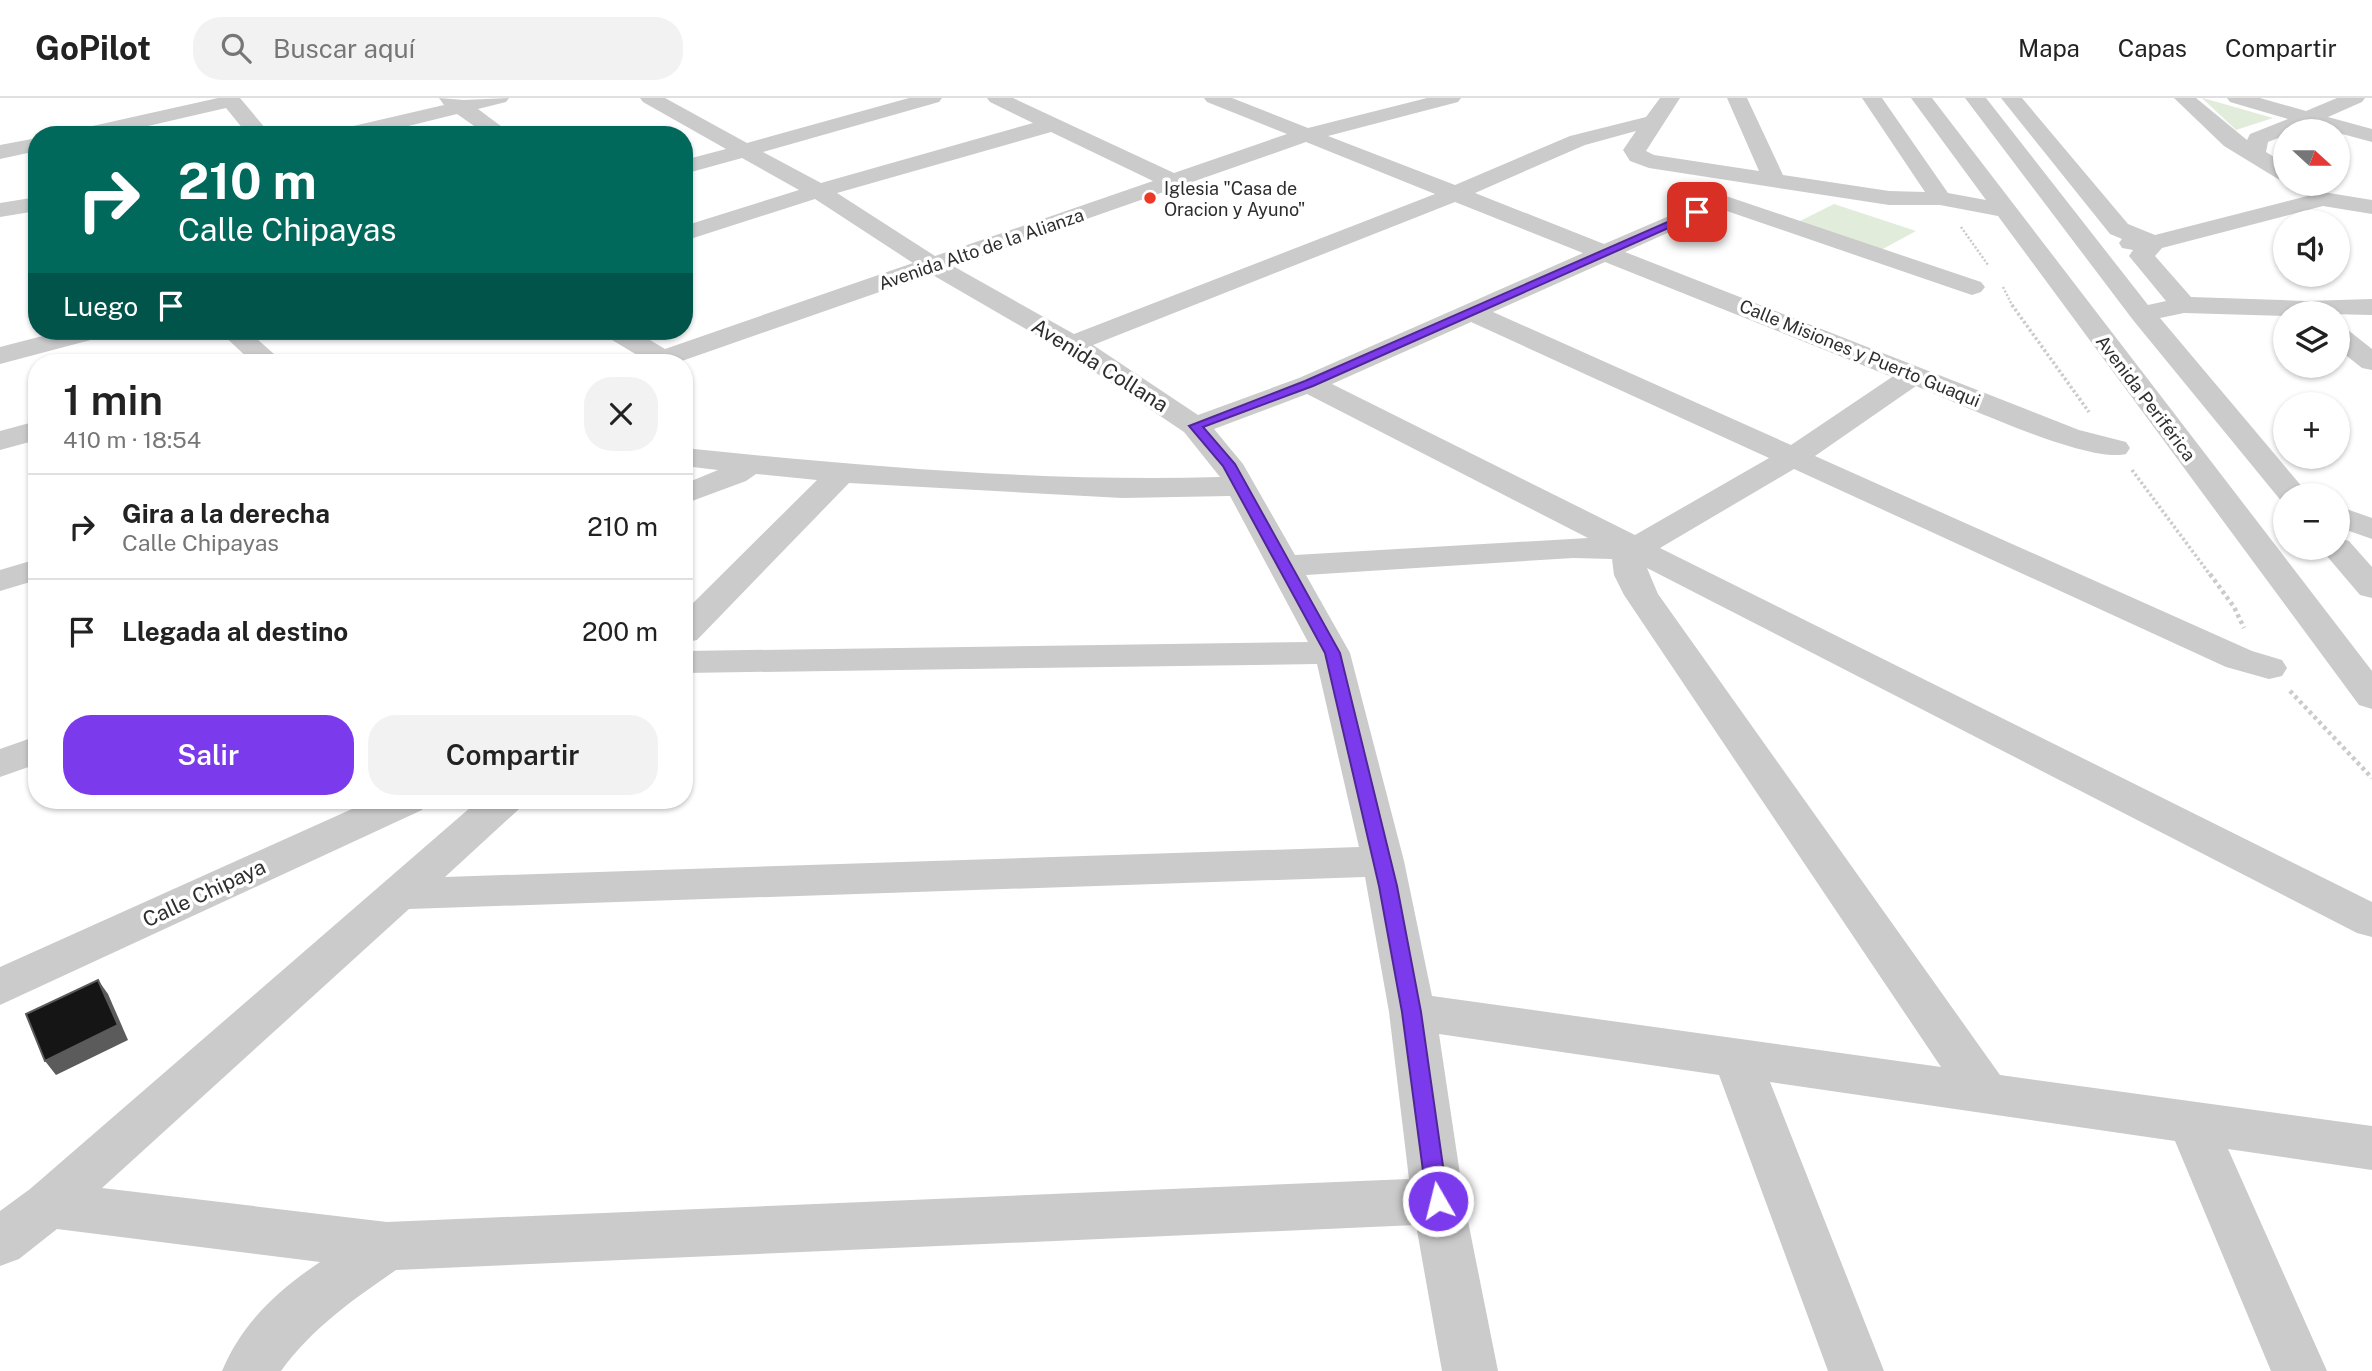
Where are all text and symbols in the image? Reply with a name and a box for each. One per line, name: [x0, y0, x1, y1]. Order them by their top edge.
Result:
search box: [193, 17, 683, 80]
text: GoPilot: [35, 29, 151, 67]
icon: search: [217, 29, 255, 67]
text: Buscar aquí: [273, 33, 415, 64]
text: Mapa: [2018, 34, 2080, 62]
text: Capas: [2118, 34, 2187, 62]
text: Compartir: [2225, 34, 2337, 62]
north arrow: [2273, 119, 2350, 196]
map controls: [2273, 119, 2350, 560]
text: 210 m: [178, 152, 317, 210]
icon: right: [63, 154, 154, 245]
place label: Iglesia "Casa de Oracion y Ayuno": [1164, 178, 1306, 220]
pin: [1667, 182, 1727, 242]
marker: Iglesia "Casa de Oracion y Ayuno": [1142, 190, 1158, 206]
icon: arrive: [1678, 193, 1716, 231]
street label: Avenida Alto de la Alianza: [876, 204, 1086, 294]
button: sound: [2273, 210, 2350, 287]
text: Calle Chipayas: [178, 211, 396, 248]
icon: arrive: [152, 287, 190, 325]
text: Luego: [63, 291, 138, 322]
street label: Calle Misiones y Puerto Guaqui: [1736, 295, 1984, 411]
button: layers: [2273, 301, 2350, 378]
street label: Avenida Collana: [1027, 313, 1173, 417]
street label: Avenida Periférica: [2092, 331, 2200, 465]
text: 1 min: [63, 375, 163, 424]
button: close: [584, 377, 658, 451]
button: +: [2273, 392, 2350, 469]
text: 410 m · 18:54: [63, 426, 201, 453]
button: −: [2273, 483, 2350, 560]
text: Gira a la derecha: [122, 498, 330, 529]
icon: right: [63, 508, 101, 546]
text: 210 m: [587, 511, 658, 542]
text: Calle Chipayas: [122, 529, 279, 556]
icon: arrive: [63, 613, 101, 651]
text: Llegada al destino: [122, 616, 348, 647]
text: 200 m: [582, 616, 658, 647]
button: Salir: [63, 715, 354, 795]
button: Compartir: [368, 715, 658, 795]
street label: Calle Chipaya: [139, 854, 269, 932]
position arrow: [1401, 1164, 1475, 1238]

